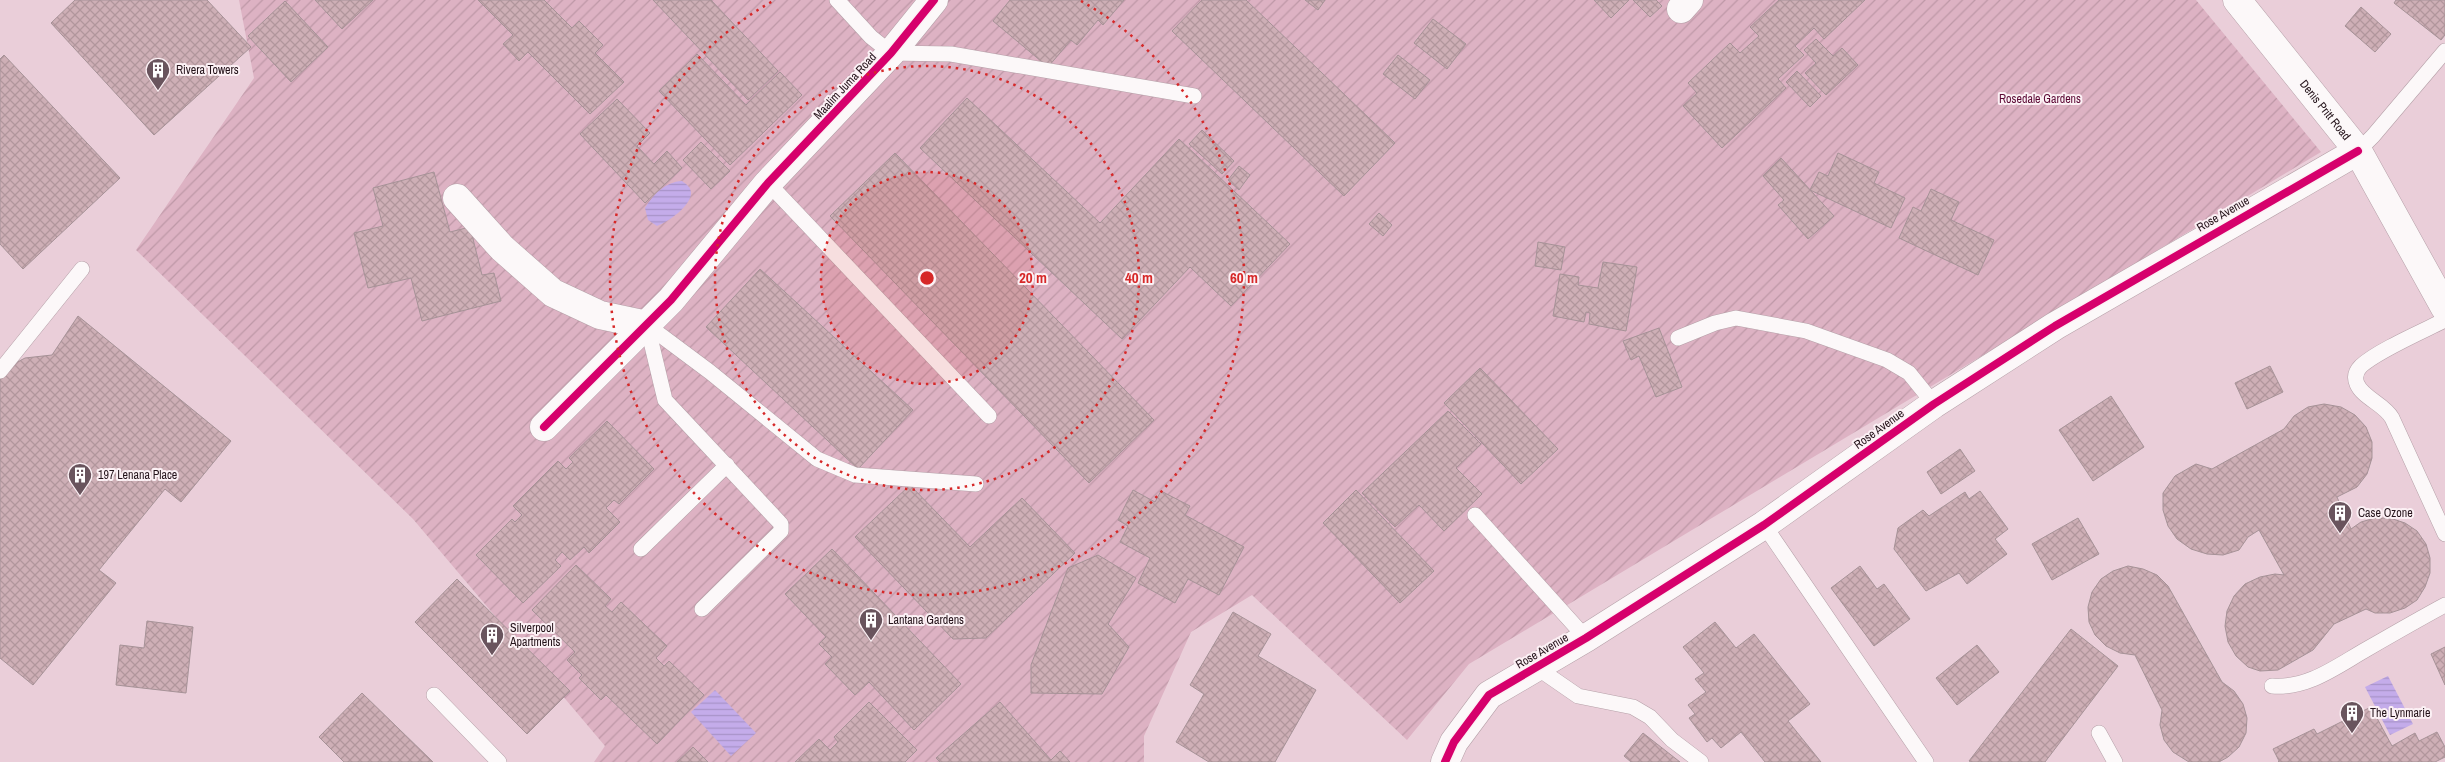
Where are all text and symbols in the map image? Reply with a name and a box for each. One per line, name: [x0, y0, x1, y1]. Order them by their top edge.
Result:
street label: Maalim Juma Road: [810, 49, 880, 123]
building icon: Rivera Towers: [145, 57, 171, 91]
place label: Rivera Towers: [176, 62, 239, 78]
street label: Denis Pritt Road: [2296, 77, 2354, 143]
park label: Rosedale Gardens: [1999, 91, 2081, 107]
street label: Rose Avenue: [2194, 192, 2252, 236]
text: 20 m: [1019, 267, 1047, 288]
text: 40 m: [1125, 267, 1153, 288]
text: 60 m: [1230, 267, 1258, 288]
centre of rings: [918, 269, 936, 287]
street label: Rose Avenue: [1851, 405, 1907, 453]
building icon: 197 Lenana Place: [67, 462, 93, 496]
place label: 197 Lenana Place: [98, 467, 177, 483]
building icon: Case Ozone: [2327, 500, 2353, 534]
place label: Case Ozone: [2358, 505, 2413, 521]
building icon: Lantana Gardens: [858, 607, 884, 641]
place label: Lantana Gardens: [888, 612, 964, 628]
place label: Silverpool Apartments: [509, 620, 560, 650]
building icon: Silverpool Apartments: [479, 622, 505, 656]
street label: Rose Avenue: [1513, 629, 1571, 673]
building icon: The Lynmarie: [2339, 700, 2365, 734]
place label: The Lynmarie: [2370, 705, 2430, 721]

